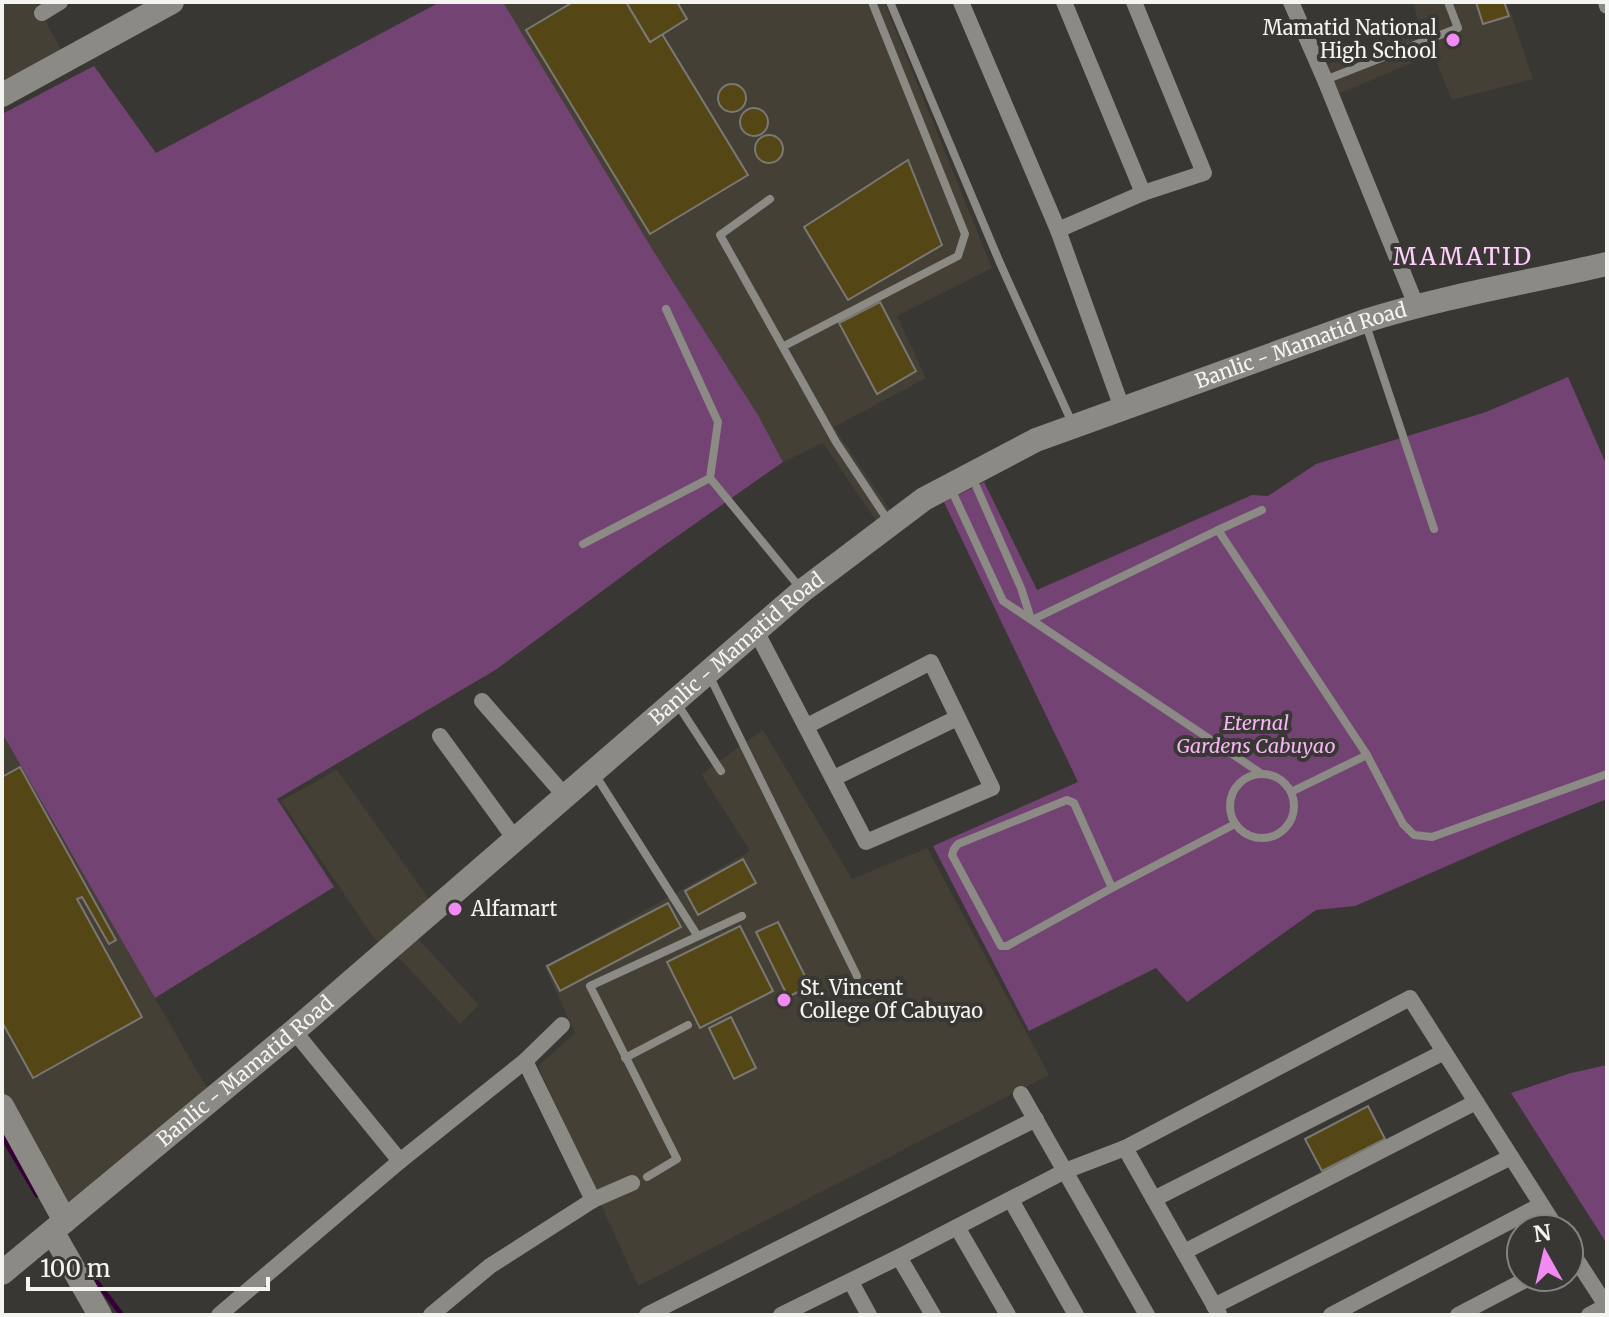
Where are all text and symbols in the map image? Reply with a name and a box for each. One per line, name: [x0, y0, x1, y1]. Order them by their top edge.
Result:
place label: Mamatid National High School: [1263, 15, 1437, 63]
marker: Mamatid National High School: [1444, 31, 1462, 49]
district label: MAMATID: [1393, 241, 1533, 272]
street label: Banlic - Mamatid Road: [1192, 297, 1409, 393]
street label: Banlic - Mamatid Road: [643, 566, 828, 730]
park label: Eternal Gardens Cabuyao: [1176, 710, 1336, 758]
place label: Alfamart: [470, 896, 558, 921]
marker: Alfamart: [446, 900, 464, 918]
place label: St. Vincent College Of Cabuyao: [800, 975, 983, 1023]
street label: Banlic - Mamatid Road: [151, 990, 338, 1152]
marker: St. Vincent College Of Cabuyao: [775, 991, 793, 1009]
north arrow: [1505, 1213, 1585, 1293]
text: N: [1532, 1218, 1553, 1248]
scale bar: [28, 1241, 268, 1291]
text: 100 m: [40, 1253, 111, 1284]

